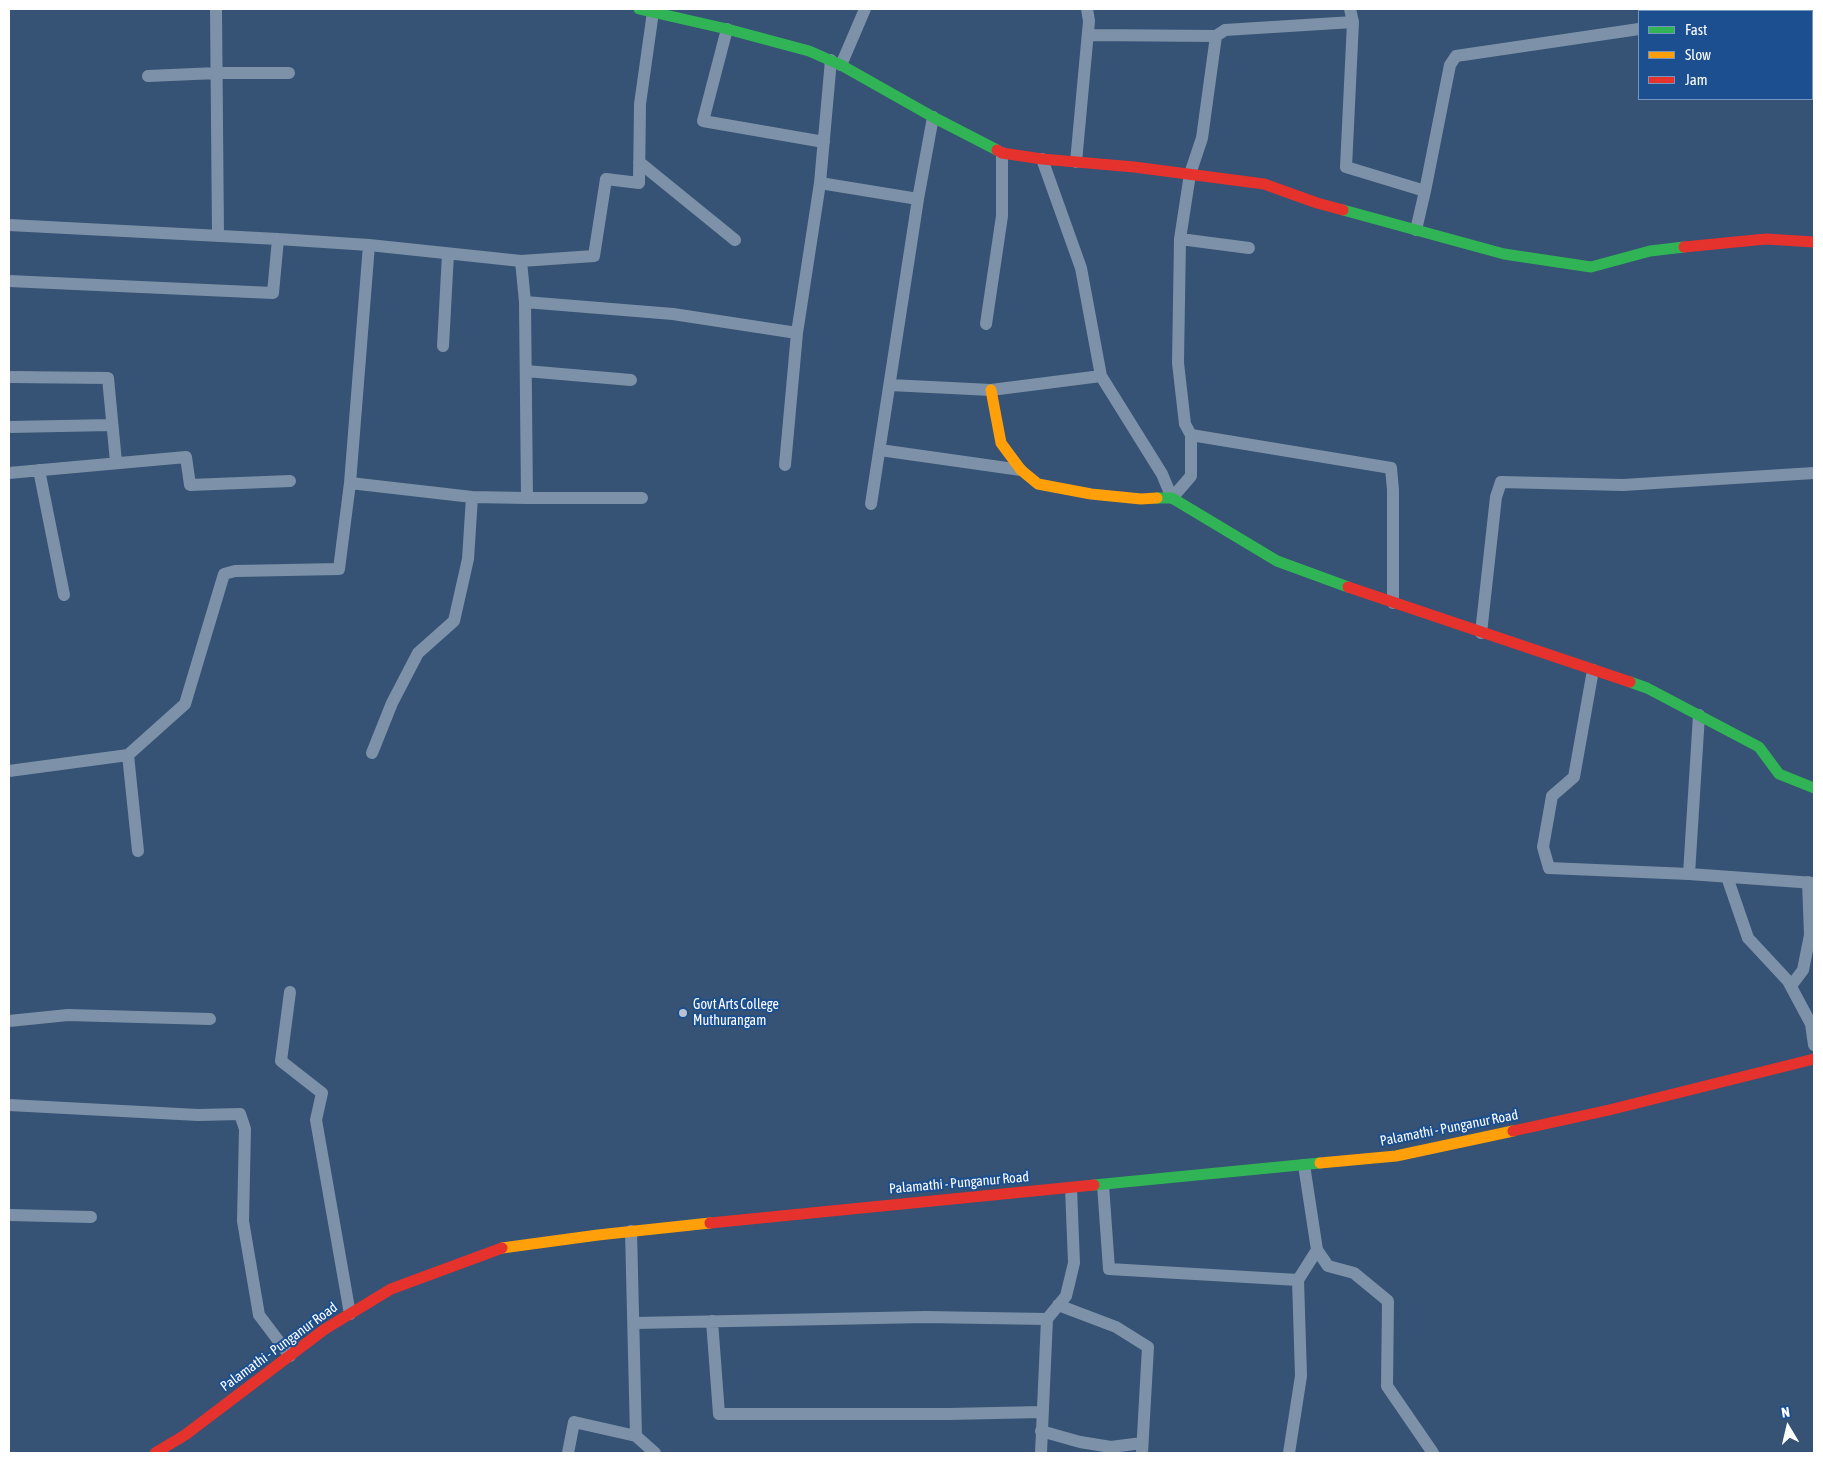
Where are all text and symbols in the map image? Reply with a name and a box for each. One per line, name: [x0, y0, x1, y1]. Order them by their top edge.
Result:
legend: [1638, 10, 1813, 100]
text: Fast: [1685, 21, 1707, 38]
text: Slow: [1685, 46, 1711, 63]
text: Jam: [1685, 71, 1708, 88]
place label: Govt Arts College Muthurangam: [693, 997, 779, 1030]
marker: Govt Arts College Muthurangam: [677, 1007, 689, 1019]
street label: Palamathi - Punganur Road: [1379, 1106, 1519, 1150]
street label: Palamathi - Punganur Road: [888, 1169, 1030, 1197]
street label: Palamathi - Punganur Road: [217, 1299, 341, 1395]
north arrow: [1763, 1402, 1813, 1452]
text: N: [1780, 1404, 1791, 1421]

